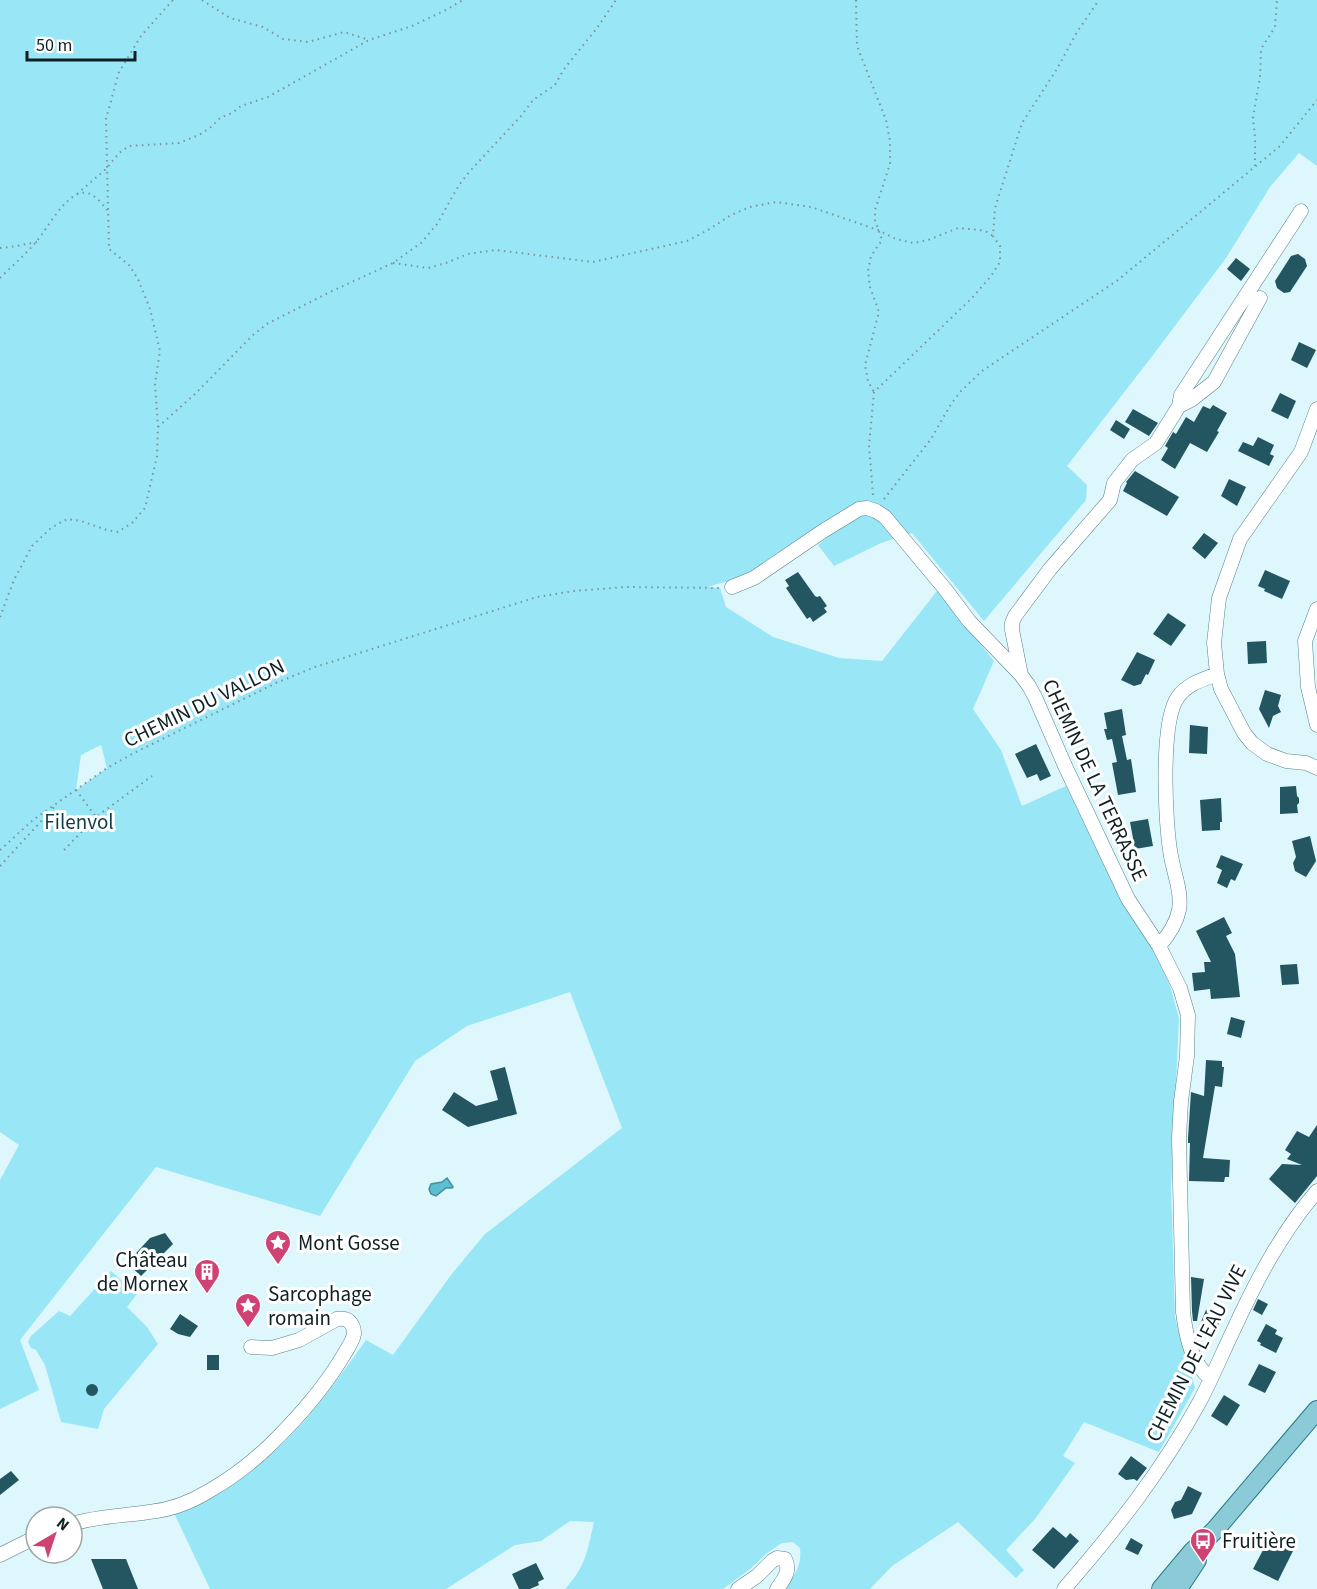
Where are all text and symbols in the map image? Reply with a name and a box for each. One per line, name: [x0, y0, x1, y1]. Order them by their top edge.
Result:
scale bar: [27, 24, 135, 62]
text: 50 m: [36, 33, 72, 58]
street label: CHEMIN DU VALLON: [119, 651, 289, 755]
street label: CHEMIN DE LA TERRASSE: [1035, 674, 1155, 886]
park label: Filenvol: [44, 807, 114, 837]
place icon: Mont Gosse: [263, 1228, 293, 1266]
place label: Mont Gosse: [298, 1228, 400, 1258]
place label: Château de Mornex: [97, 1245, 189, 1299]
building icon: Château de Mornex: [192, 1257, 222, 1295]
street label: CHEMIN DE L'EAU VIVE: [1138, 1259, 1254, 1447]
place label: Sarcophage romain: [268, 1279, 372, 1333]
place icon: Sarcophage romain: [233, 1291, 263, 1329]
north arrow: [24, 1505, 84, 1565]
text: N: [52, 1512, 74, 1536]
bus stop icon: Fruitière: [1188, 1526, 1218, 1564]
place label: Fruitière: [1222, 1526, 1296, 1556]

